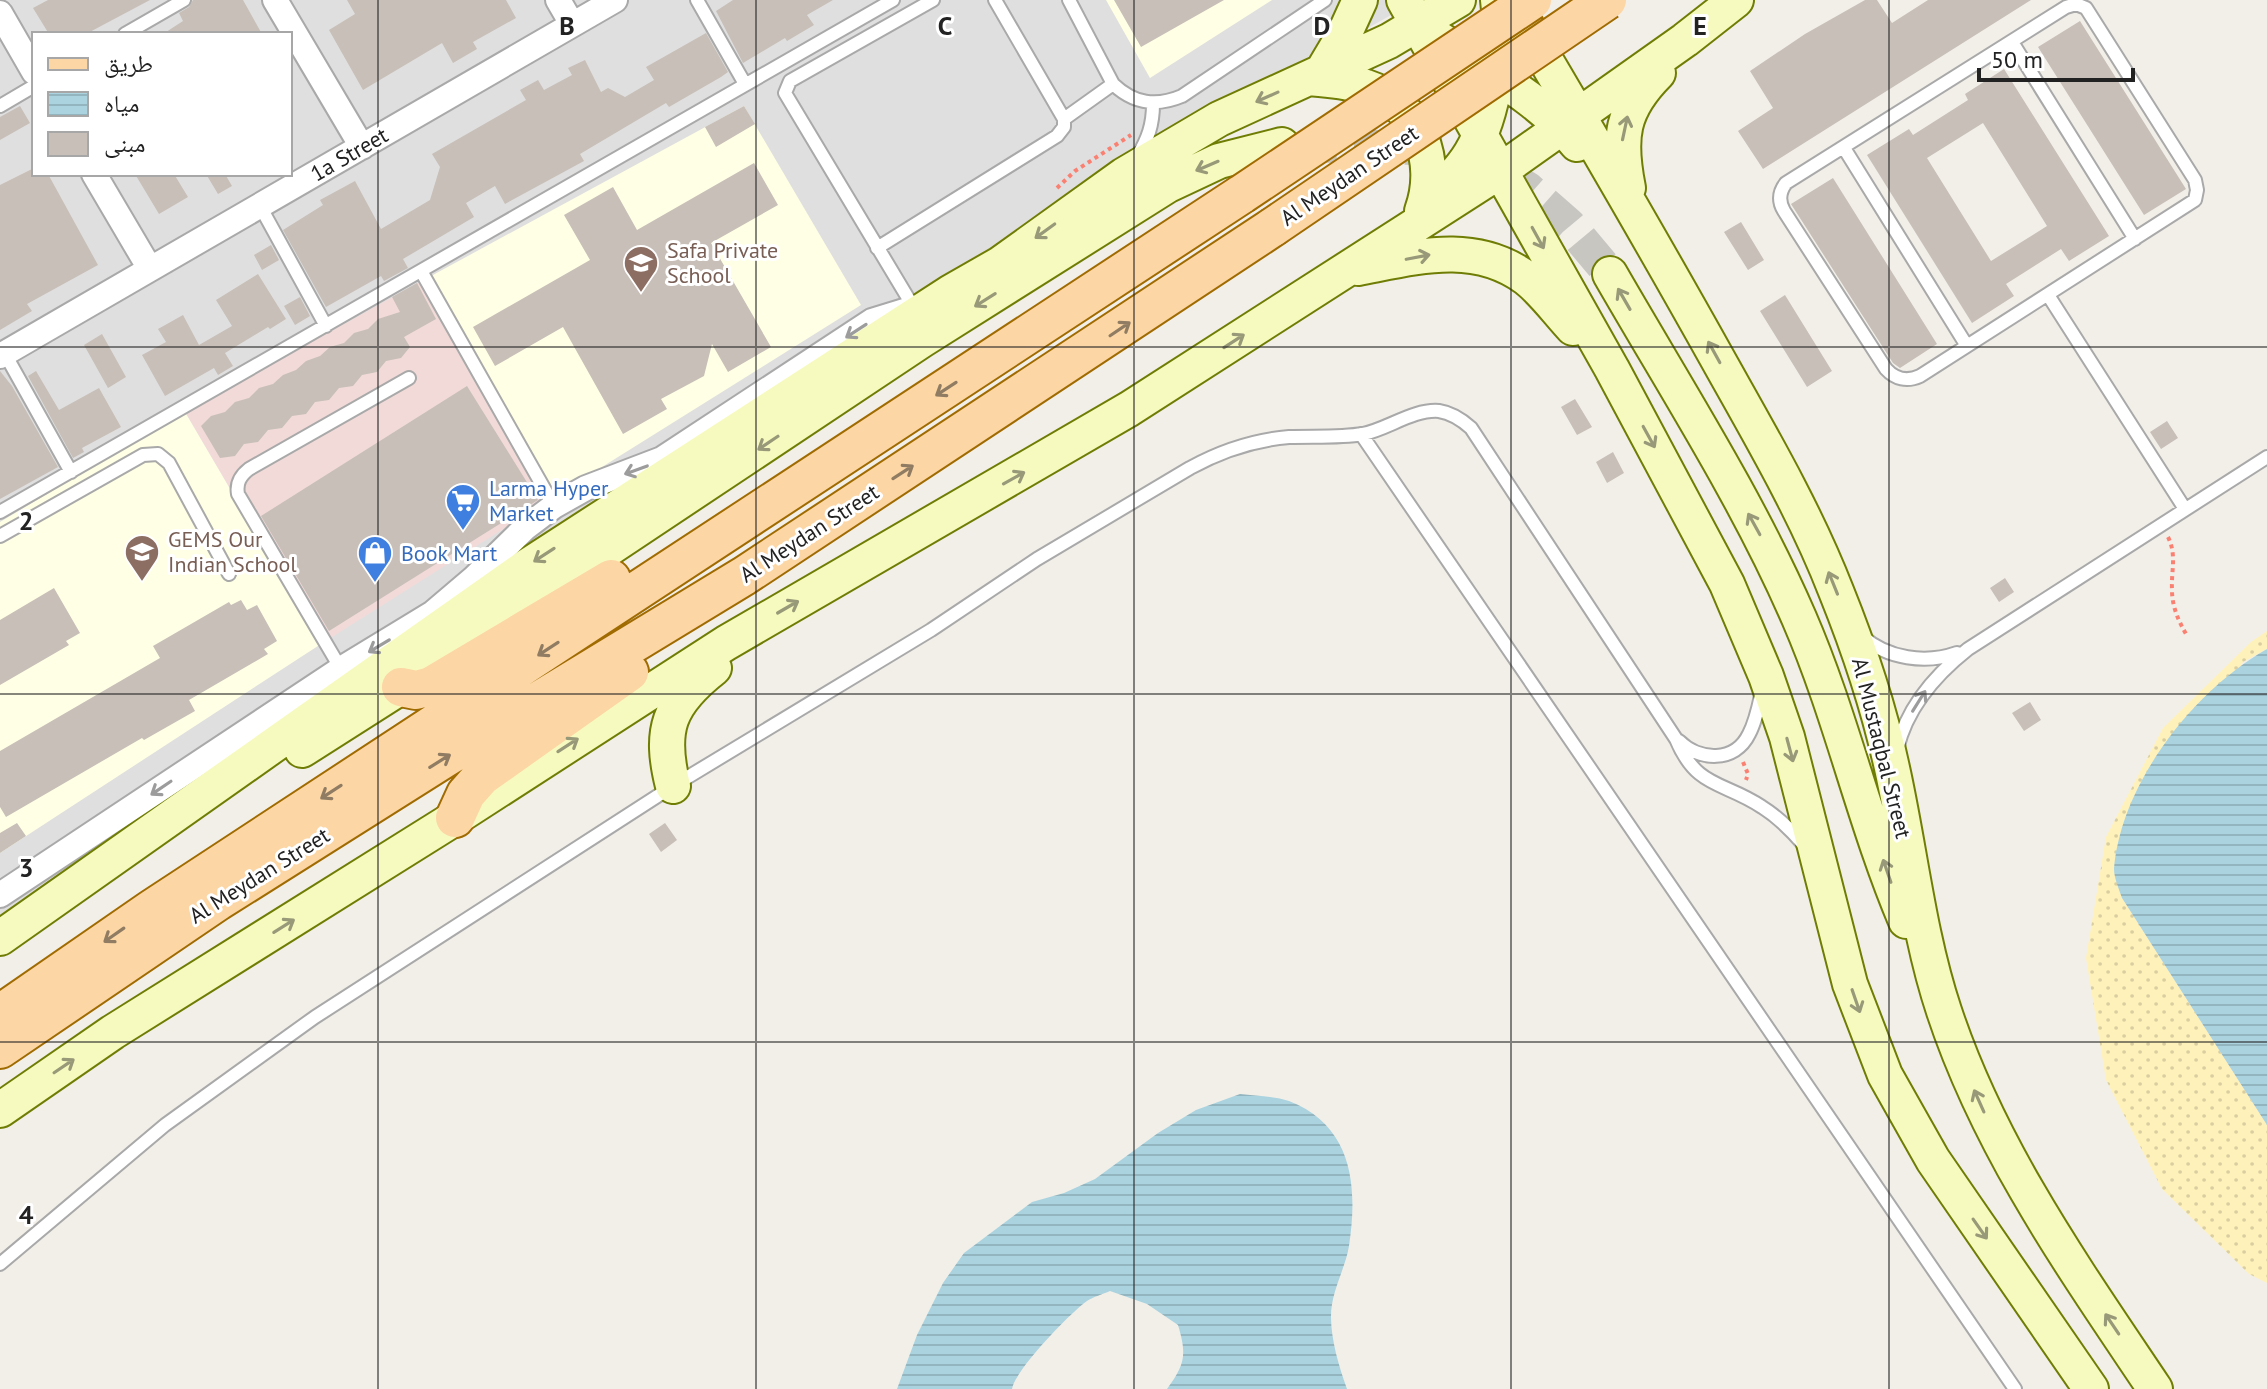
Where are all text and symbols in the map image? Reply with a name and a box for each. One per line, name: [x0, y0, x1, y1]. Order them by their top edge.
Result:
text: B: [559, 9, 575, 42]
text: C: [938, 9, 952, 42]
text: D: [1314, 9, 1330, 42]
text: E: [1693, 9, 1707, 42]
legend: [32, 32, 292, 176]
scale bar: [1979, 32, 2133, 82]
text: 50 m: [1991, 44, 2043, 75]
text: طريق: [104, 48, 153, 79]
text: مياه: [104, 88, 139, 119]
one-way arrow: [1255, 91, 1280, 106]
one-way arrow: [1619, 115, 1634, 141]
street label: Al Meydan Street: [1275, 118, 1424, 231]
street label: 1a Street: [305, 120, 393, 187]
text: مبنى: [104, 128, 145, 159]
one-way arrow: [1195, 160, 1220, 174]
one-way arrow: [1035, 223, 1056, 240]
one-way arrow: [1531, 226, 1546, 250]
place label: Safa Private School: [667, 236, 778, 289]
school or university icon: Safa Private School: [622, 244, 660, 294]
one-way arrow: [1405, 249, 1430, 264]
one-way arrow: [1616, 288, 1632, 311]
one-way arrow: [974, 293, 997, 309]
one-way arrow: [1108, 321, 1131, 337]
one-way arrow: [845, 324, 868, 340]
one-way arrow: [1223, 333, 1245, 349]
one-way arrow: [1706, 340, 1721, 364]
one-way arrow: [935, 382, 958, 398]
one-way arrow: [1642, 425, 1657, 449]
one-way arrow: [757, 435, 779, 451]
one-way arrow: [624, 463, 649, 478]
one-way arrow: [891, 464, 914, 480]
one-way arrow: [1002, 470, 1025, 486]
place label: Larma Hyper Market: [489, 474, 609, 527]
street label: Al Meydan Street: [734, 477, 884, 588]
supermarket icon: Larma Hyper Market: [444, 482, 482, 532]
text: 2: [19, 504, 33, 537]
one-way arrow: [1745, 513, 1761, 537]
place label: GEMS Our Indian School: [168, 525, 297, 578]
school or university icon: GEMS Our Indian School: [123, 533, 161, 583]
shop icon: Book Mart: [356, 534, 394, 584]
place label: Book Mart: [401, 539, 498, 567]
one-way arrow: [534, 546, 556, 563]
one-way arrow: [1825, 571, 1839, 596]
one-way arrow: [776, 599, 799, 615]
one-way arrow: [368, 638, 391, 654]
one-way arrow: [537, 641, 560, 657]
street label: Al Mustaqbal Street: [1846, 655, 1918, 842]
one-way arrow: [1911, 690, 1927, 713]
one-way arrow: [556, 737, 579, 753]
one-way arrow: [1784, 737, 1799, 762]
one-way arrow: [428, 753, 451, 769]
one-way arrow: [150, 780, 173, 796]
one-way arrow: [320, 784, 343, 800]
street label: Al Meydan Street: [184, 820, 335, 929]
text: 3: [19, 851, 33, 884]
one-way arrow: [1878, 859, 1893, 884]
one-way arrow: [272, 917, 294, 934]
one-way arrow: [103, 927, 125, 943]
one-way arrow: [1850, 989, 1865, 1014]
one-way arrow: [53, 1057, 75, 1074]
one-way arrow: [1971, 1089, 1986, 1114]
text: 4: [19, 1198, 34, 1231]
one-way arrow: [1972, 1217, 1988, 1239]
one-way arrow: [2103, 1314, 2120, 1336]

